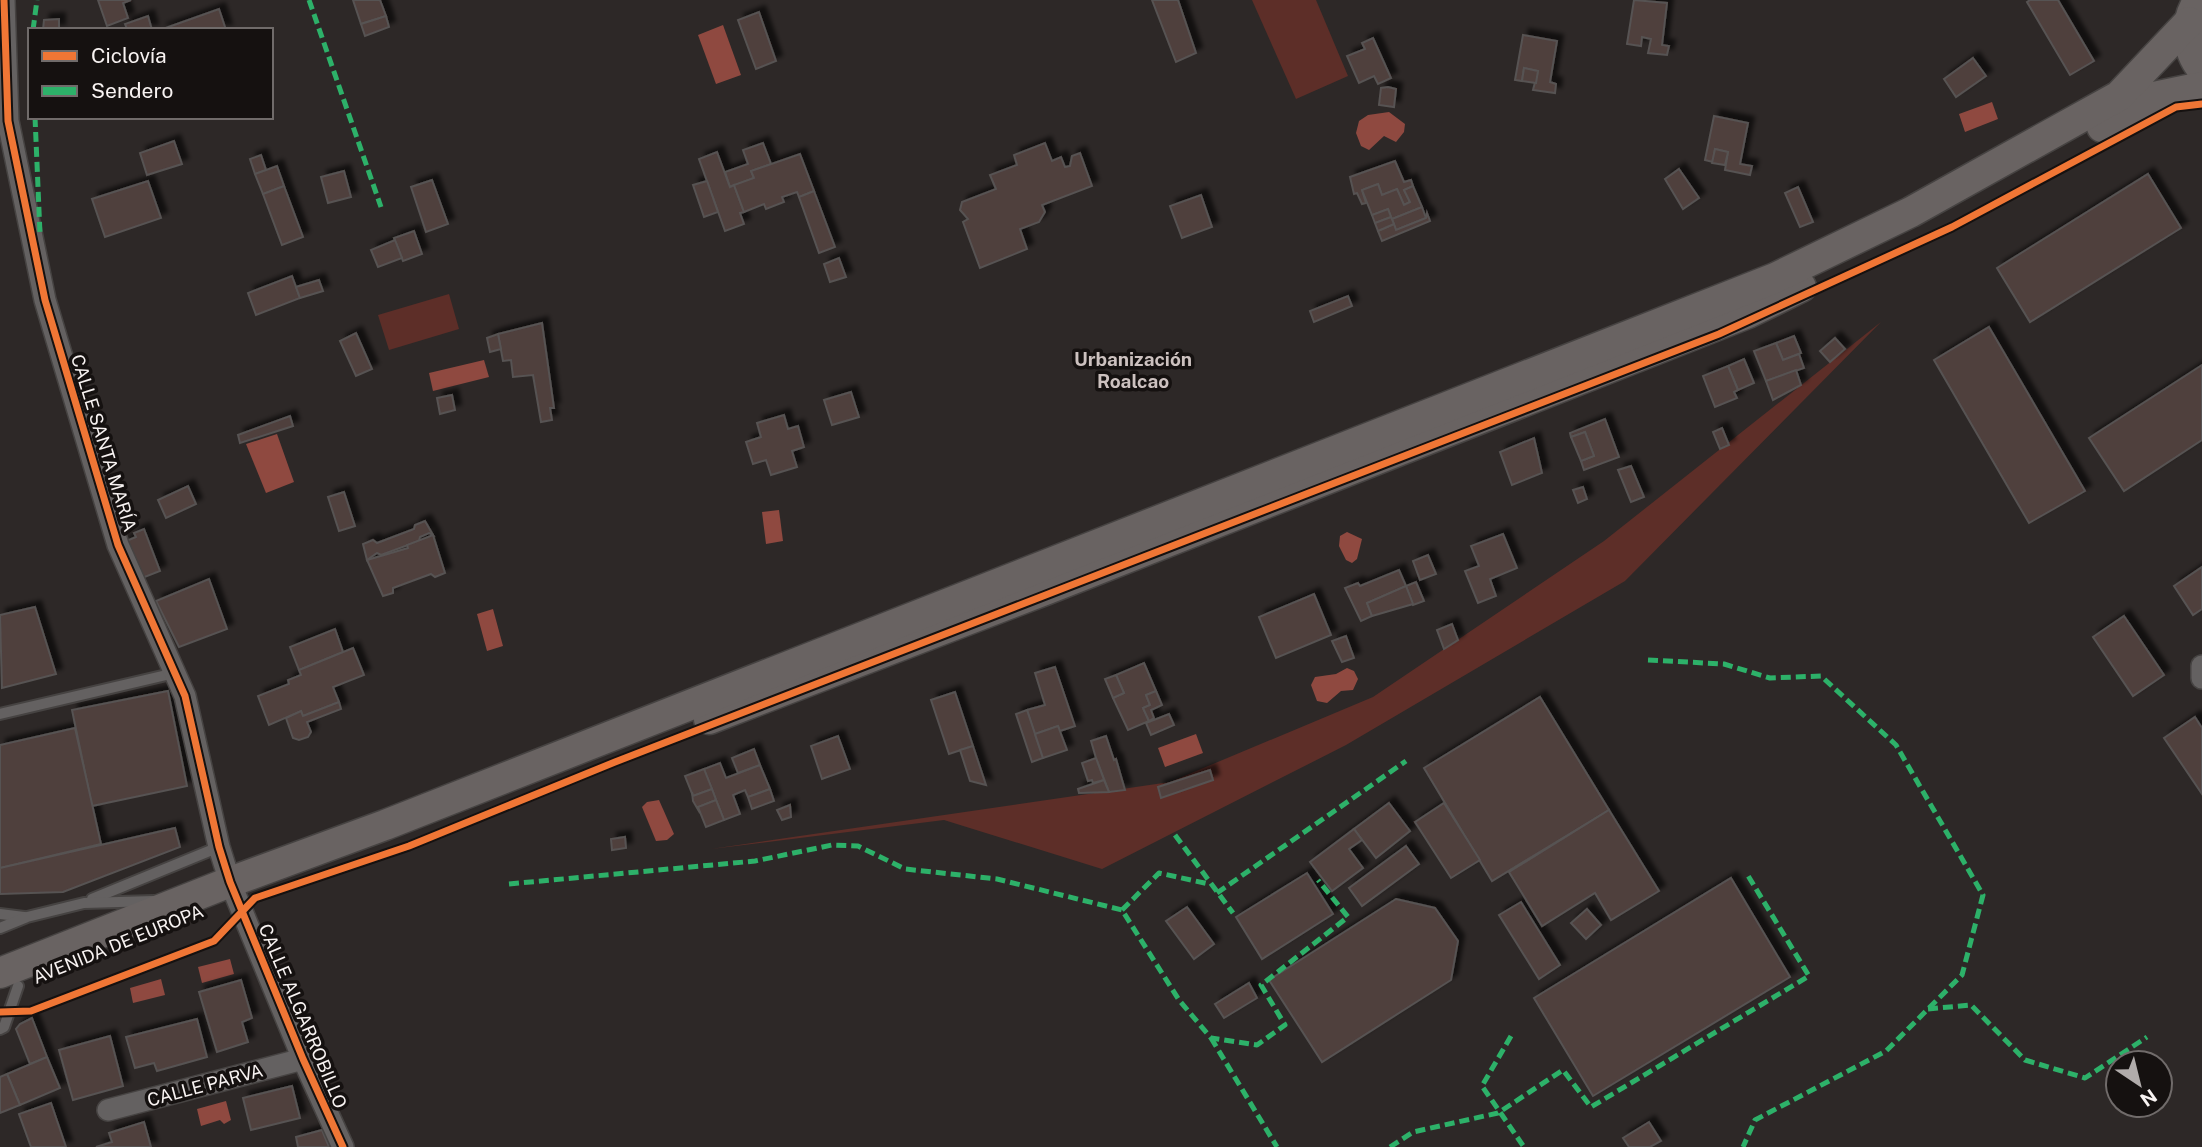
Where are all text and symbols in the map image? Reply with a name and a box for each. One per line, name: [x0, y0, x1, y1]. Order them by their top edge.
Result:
legend: [28, 28, 273, 119]
text: Ciclovía: [91, 43, 167, 68]
text: Sendero: [91, 78, 173, 103]
district label: Urbanización Roalcao: [1074, 348, 1192, 392]
street label: CALLE SANTA MARÍA: [67, 351, 142, 534]
street label: AVENIDA DE EUROPA: [30, 900, 207, 988]
street label: CALLE ALGARROBILLO: [255, 921, 351, 1111]
north arrow: [2104, 1049, 2174, 1119]
street label: CALLE PARVA: [145, 1059, 265, 1111]
text: N: [2136, 1085, 2161, 1111]

